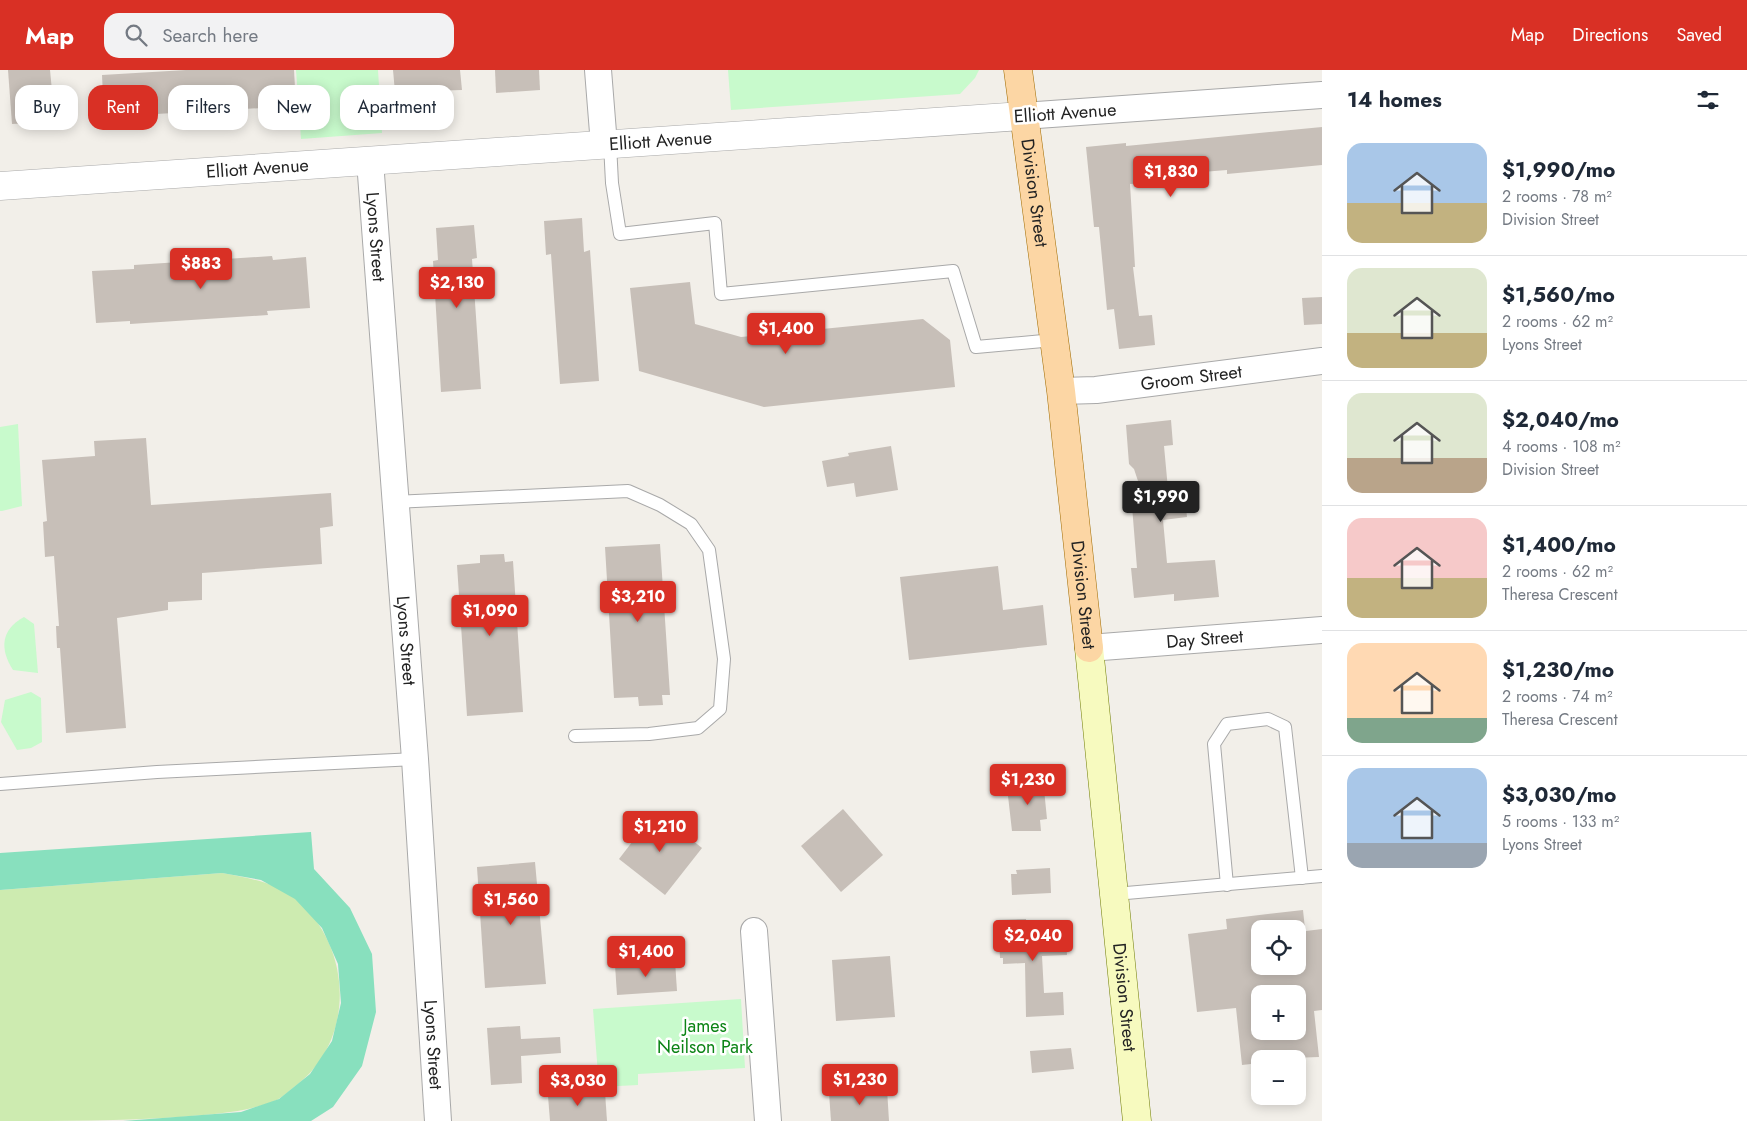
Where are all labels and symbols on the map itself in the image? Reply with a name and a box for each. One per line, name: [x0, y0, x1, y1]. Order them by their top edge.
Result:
street label: Elliott Avenue: [1013, 96, 1117, 130]
street label: Elliott Avenue: [608, 124, 713, 157]
street label: Division Street: [1014, 137, 1055, 249]
street label: Elliott Avenue: [205, 152, 310, 185]
pin: $1,830: [1130, 156, 1212, 198]
street label: Lyons Street: [359, 191, 392, 283]
pin: $883: [171, 248, 231, 290]
pin: $2,130: [416, 266, 498, 309]
pin: $1,400: [745, 312, 827, 355]
street label: Groom Street: [1139, 358, 1244, 397]
pin: $1,990: [1120, 480, 1202, 523]
street label: Division Street: [1064, 539, 1102, 651]
pin: $3,210: [597, 580, 679, 623]
pin: $1,090: [449, 594, 531, 637]
street label: Lyons Street: [390, 595, 422, 687]
street label: Day Street: [1165, 623, 1245, 655]
pin: $1,230: [987, 764, 1069, 806]
pin: $1,210: [619, 810, 701, 853]
pin: $1,560: [470, 884, 552, 926]
pin: $2,040: [992, 920, 1074, 962]
pin: $1,400: [605, 936, 687, 978]
street label: Division Street: [1106, 942, 1143, 1054]
street label: Lyons Street: [417, 999, 449, 1091]
park label: James Neilson Park: [657, 1013, 753, 1060]
pin: $3,030: [537, 1064, 619, 1107]
pin: $1,230: [819, 1064, 901, 1106]

